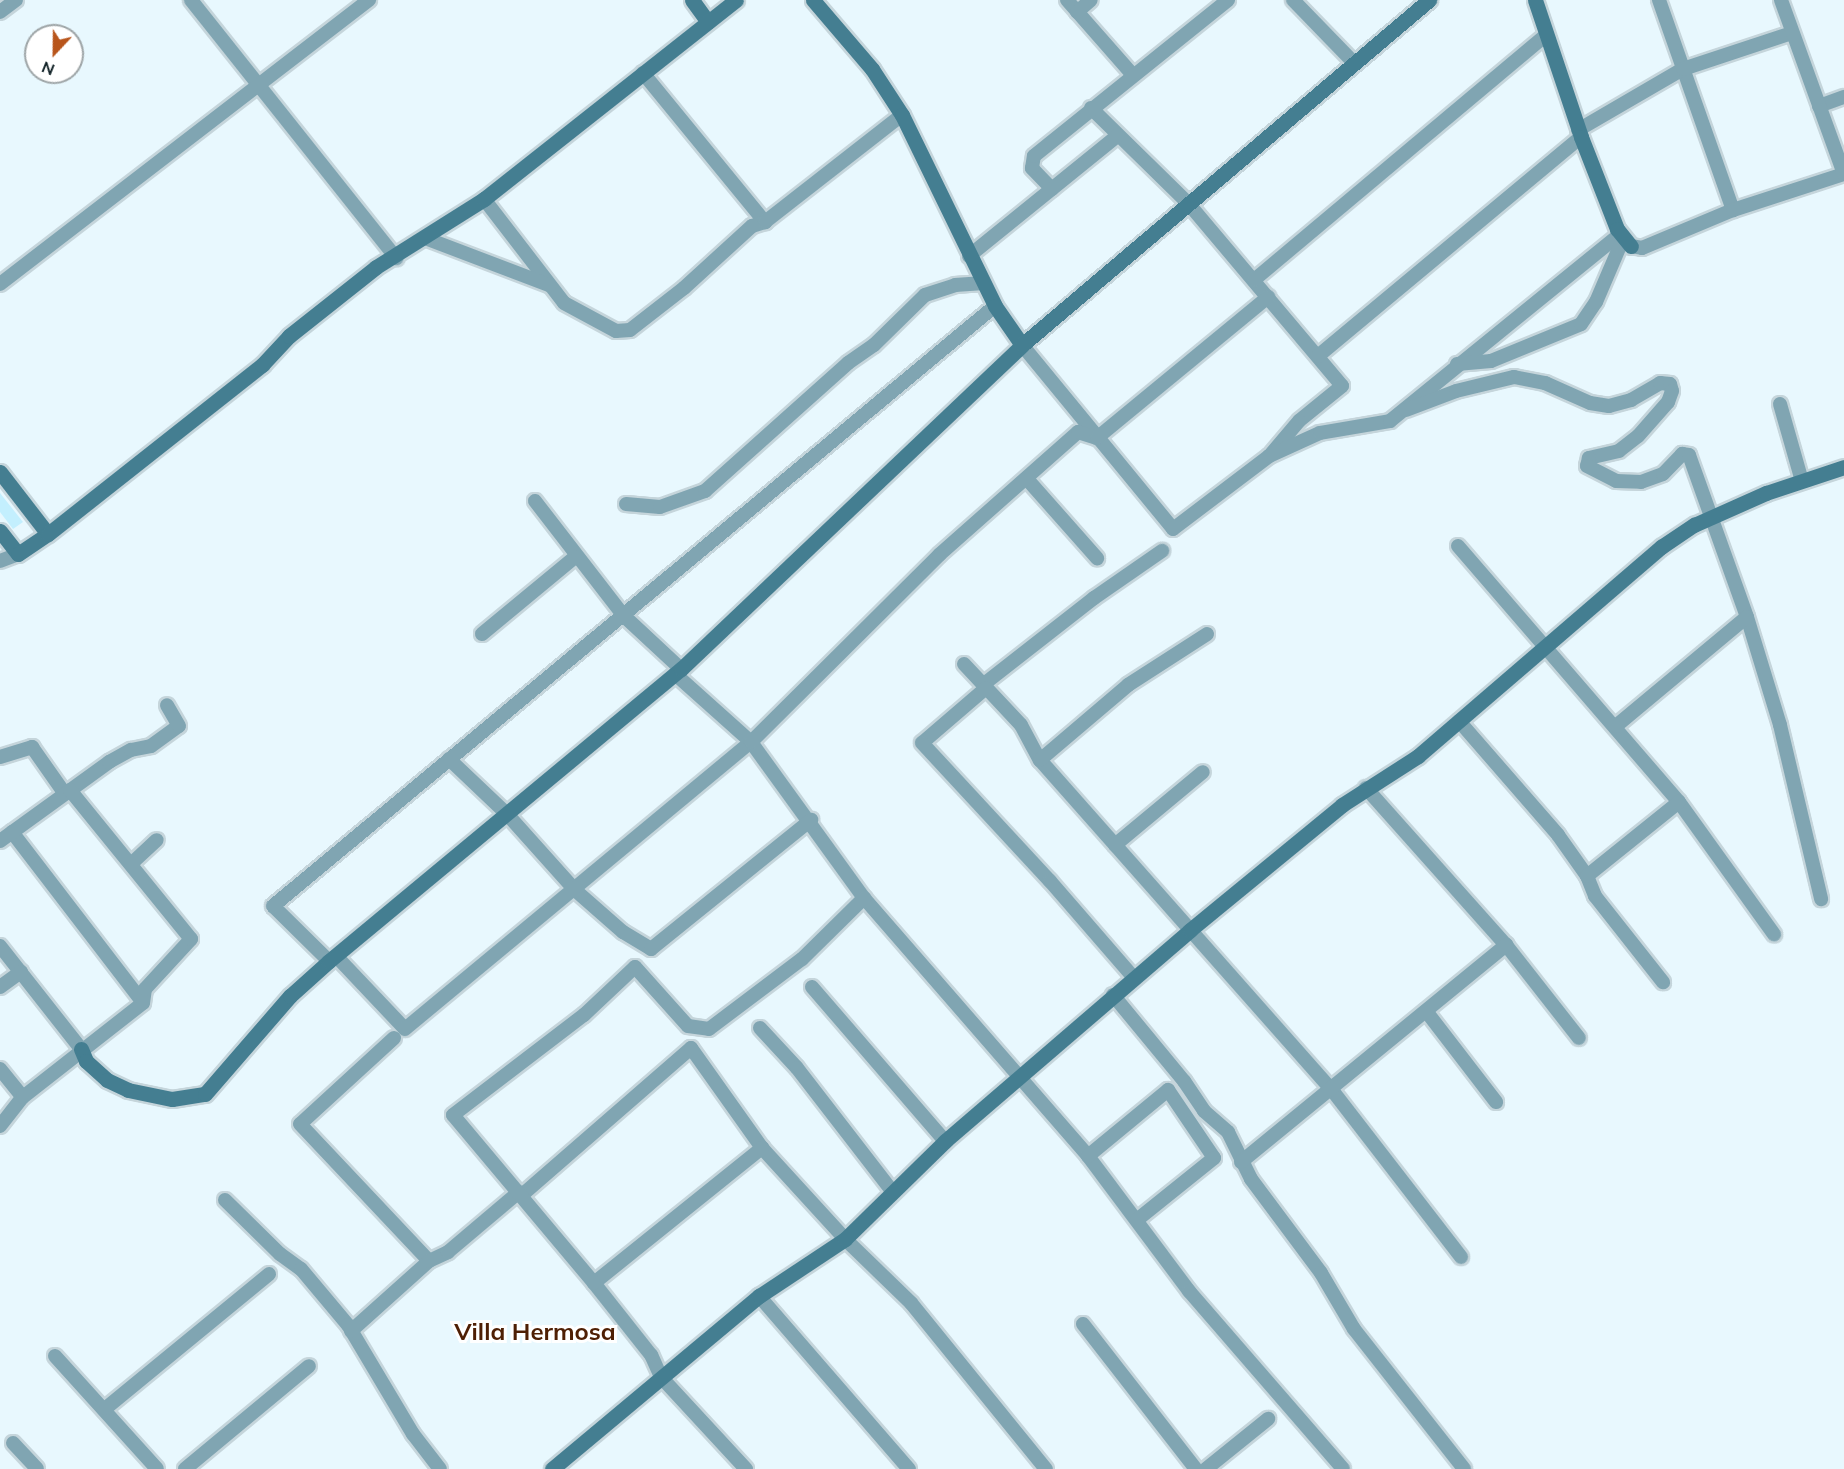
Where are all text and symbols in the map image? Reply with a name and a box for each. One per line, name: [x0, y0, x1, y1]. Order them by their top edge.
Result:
north arrow: [24, 24, 84, 84]
text: N: [39, 57, 57, 80]
district label: Villa Hermosa: [454, 1318, 616, 1346]

